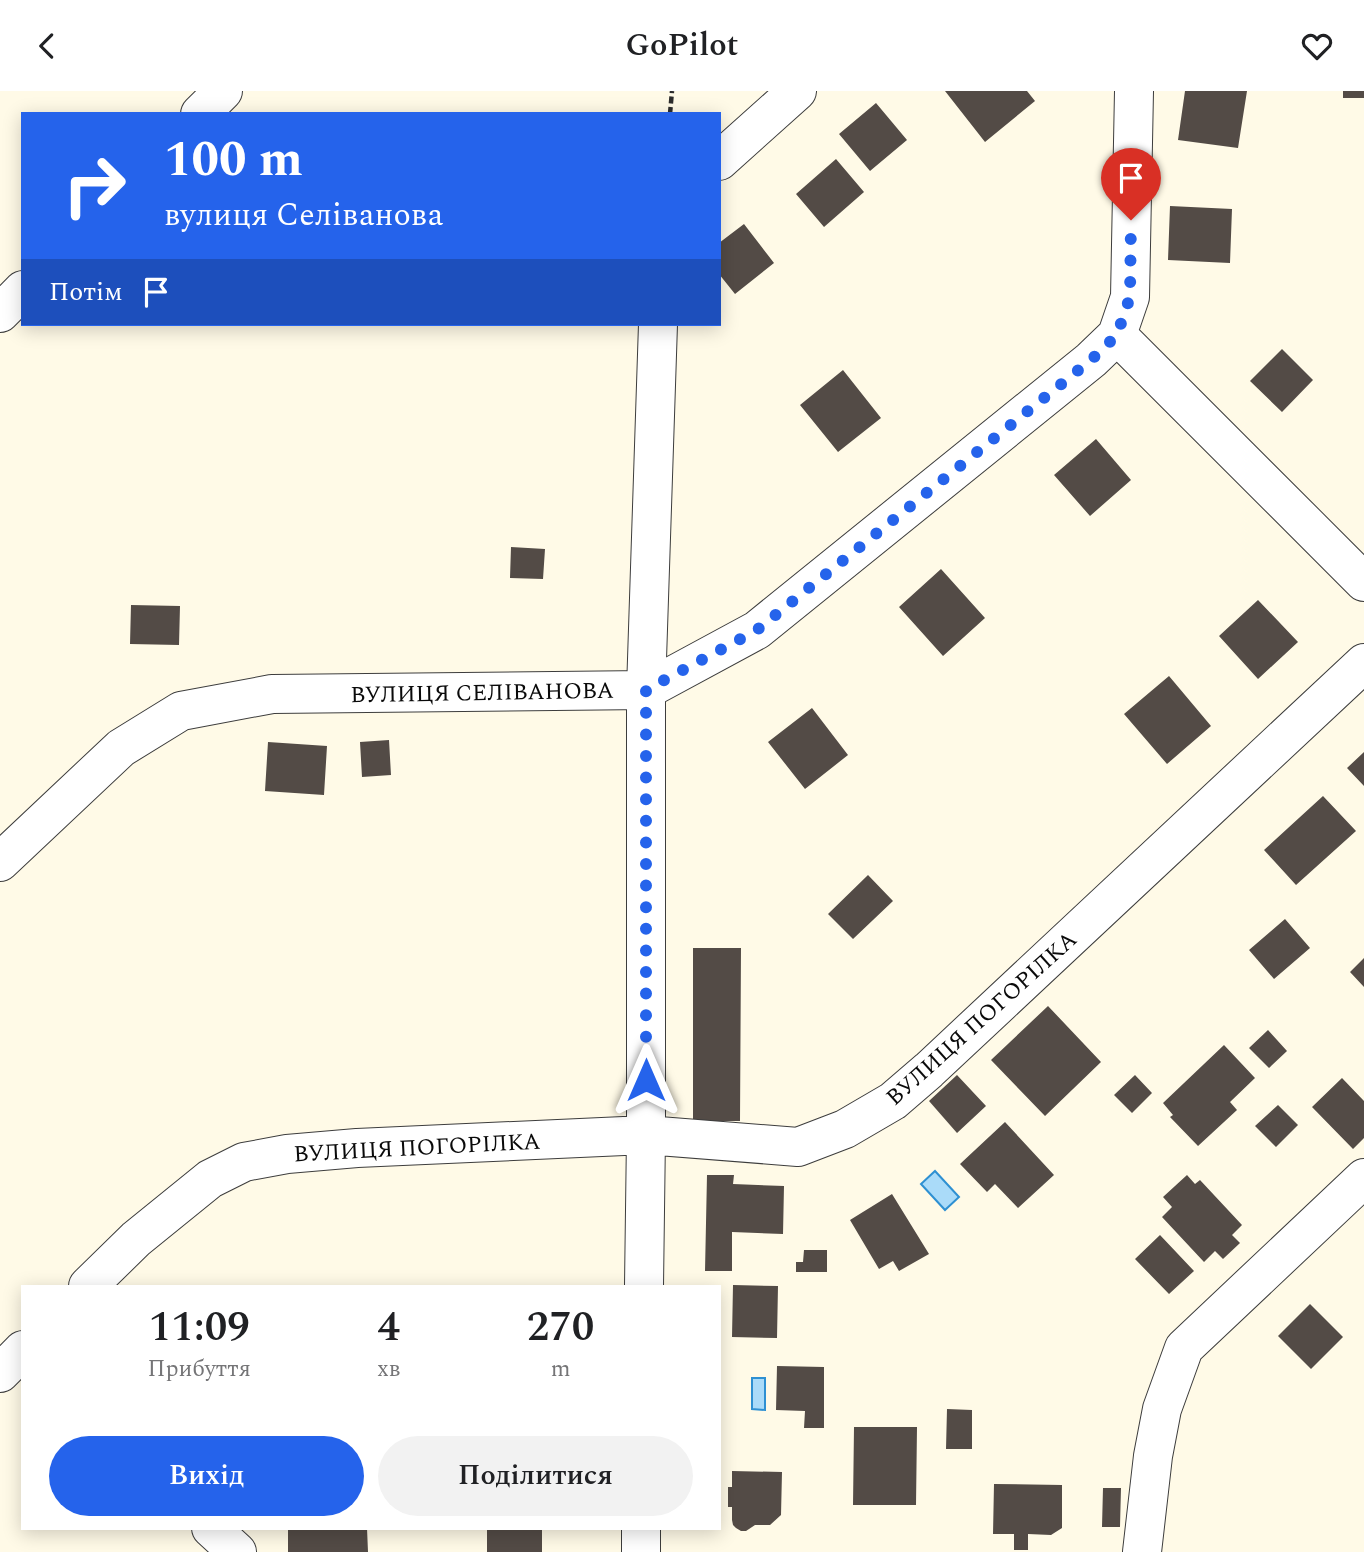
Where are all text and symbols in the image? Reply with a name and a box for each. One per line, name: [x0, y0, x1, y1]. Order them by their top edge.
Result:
text: GoPilot: [625, 21, 739, 70]
icon: back: [28, 27, 66, 65]
icon: heart: [1298, 27, 1336, 65]
text: 100 m: [164, 123, 303, 198]
icon: right: [49, 140, 140, 231]
pin: [1101, 148, 1161, 220]
icon: arrive: [1112, 159, 1150, 197]
text: вулиця Селіванова: [164, 191, 443, 240]
text: Потім: [49, 272, 123, 312]
icon: arrive: [137, 273, 175, 311]
street label: ВУЛИЦЯ СЕЛІВАНОВА: [350, 674, 614, 713]
street label: ВУЛИЦЯ ПОГОРІЛКА: [878, 923, 1086, 1115]
position arrow: [609, 1043, 683, 1117]
street label: ВУЛИЦЯ ПОГОРІЛКА: [293, 1125, 541, 1172]
text: 11:09: [149, 1296, 250, 1359]
text: 4: [378, 1296, 400, 1359]
text: 270: [527, 1296, 594, 1359]
text: Прибуття: [148, 1352, 251, 1387]
text: хв: [377, 1352, 400, 1387]
text: m: [551, 1352, 571, 1387]
button: Вихід: [49, 1436, 364, 1516]
button: Поділитися: [378, 1436, 693, 1516]

